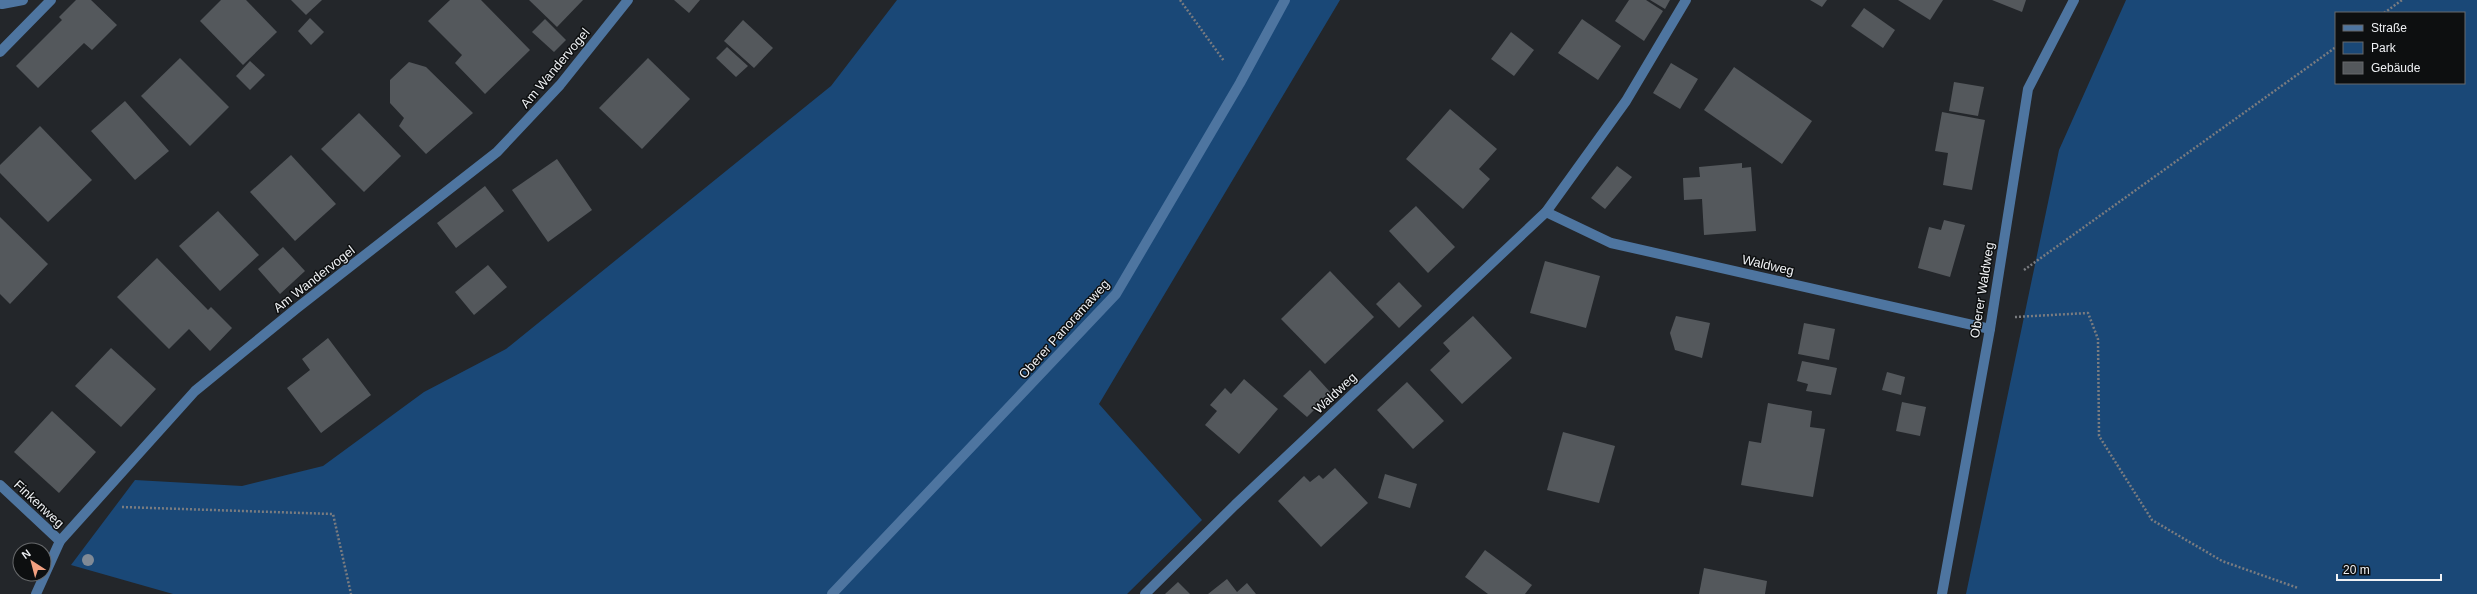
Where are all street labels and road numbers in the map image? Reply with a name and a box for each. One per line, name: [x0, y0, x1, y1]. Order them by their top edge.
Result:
street label: Am Wandervogel: [517, 25, 593, 111]
street label: Oberer Waldweg: [1967, 241, 1997, 339]
street label: Am Wandervogel: [270, 242, 358, 315]
street label: Waldweg: [1740, 252, 1796, 278]
street label: Oberer Panoramaweg: [1016, 276, 1112, 382]
street label: Waldweg: [1311, 369, 1359, 417]
street label: Finkenweg: [11, 477, 67, 531]

